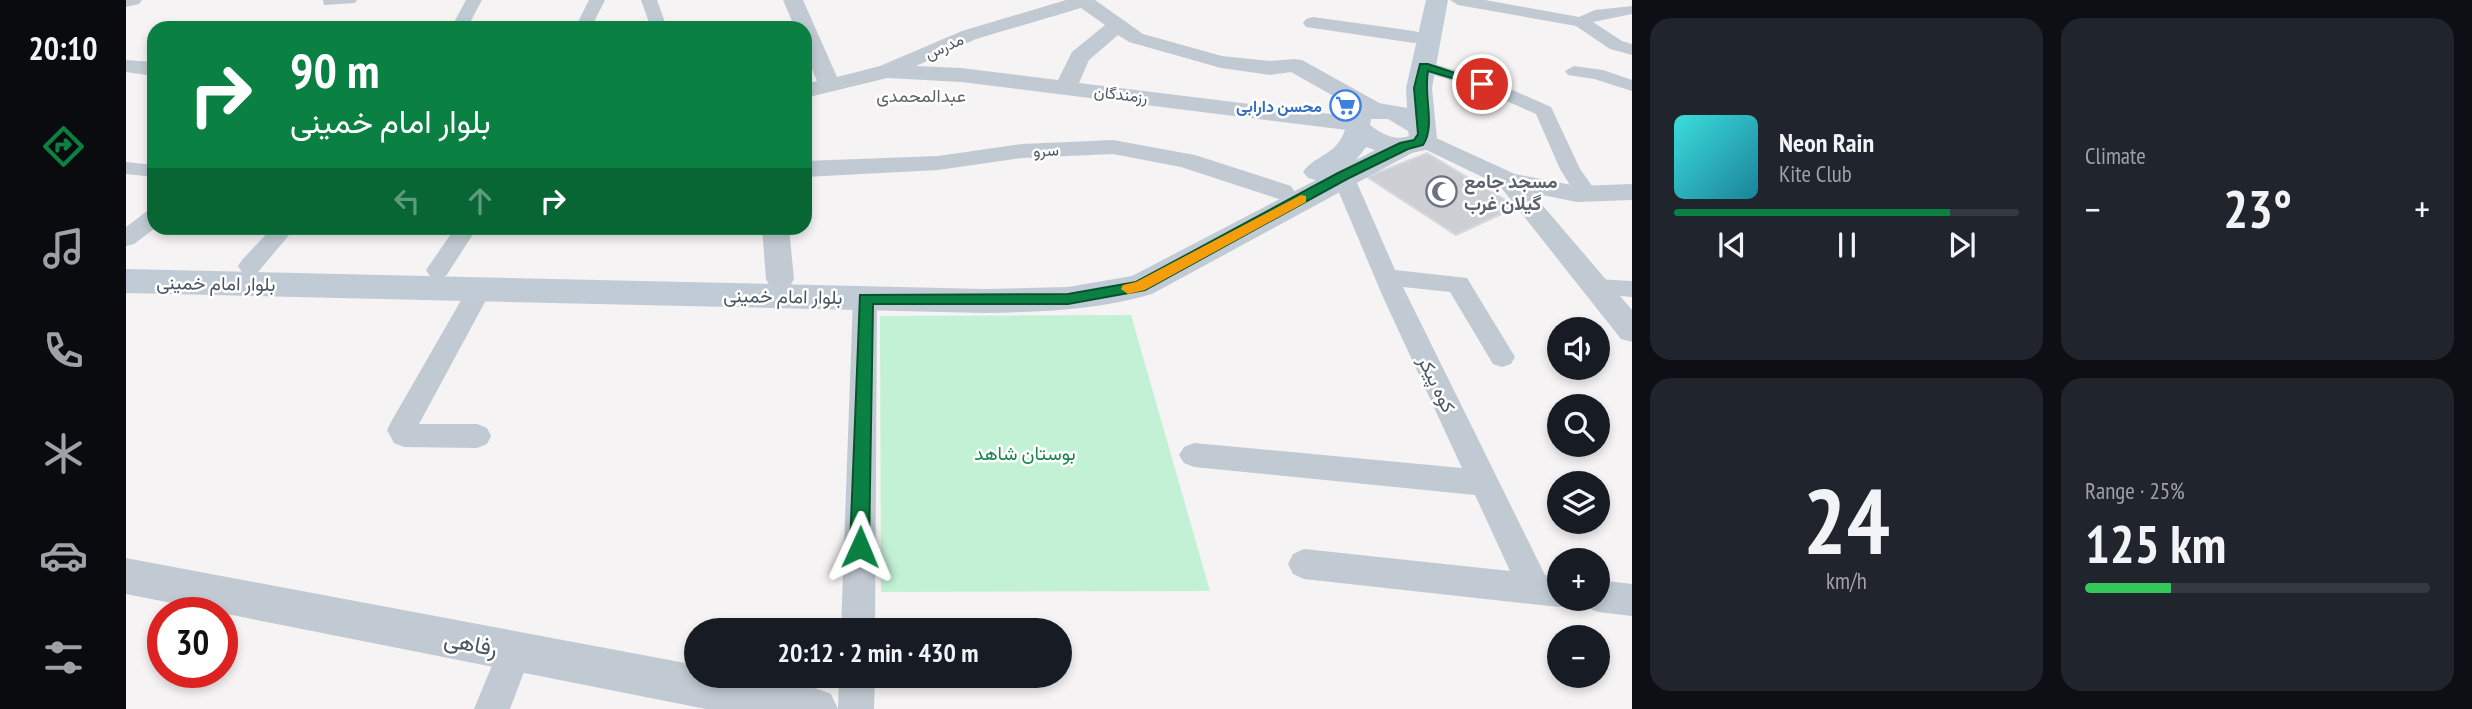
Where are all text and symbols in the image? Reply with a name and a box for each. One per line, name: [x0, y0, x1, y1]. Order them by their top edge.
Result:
text: 20:10: [28, 27, 98, 69]
street label: مدرس: [922, 29, 967, 64]
text: 90 m: [290, 38, 379, 102]
icon: right: [175, 49, 266, 140]
pin: [1452, 54, 1512, 114]
icon: arrive: [1463, 65, 1501, 103]
street label: رزمندگان: [1093, 81, 1149, 108]
district label: عبدالمحمدی: [876, 84, 966, 107]
supermarket icon: محسن دارابی: [1328, 89, 1362, 123]
place label: محسن دارابی: [1236, 96, 1322, 117]
text: بلوار امام خمینی: [290, 100, 491, 142]
icon: directions: [39, 122, 88, 171]
text: Neon Rain: [1779, 126, 1874, 159]
street label: سرو: [1033, 139, 1059, 162]
text: Climate: [2085, 141, 2146, 170]
text: Kite Club: [1779, 159, 1852, 188]
place label: مسجد جامع گیلان غرب: [1464, 169, 1558, 216]
mosque icon: مسجد جامع گیلان غرب: [1424, 175, 1458, 209]
text: 23°: [2223, 175, 2292, 242]
icon: left: [388, 182, 426, 220]
icon: ahead: [461, 182, 499, 220]
icon: right: [534, 182, 572, 220]
text: −: [2085, 184, 2101, 233]
text: +: [2414, 184, 2430, 233]
icon: music: [39, 224, 88, 273]
icon: previous: [1713, 226, 1751, 264]
icon: pause: [1828, 226, 1866, 264]
icon: next: [1943, 226, 1981, 264]
street label: بلوار امام خمینی: [156, 270, 276, 297]
street label: بلوار امام خمینی: [723, 283, 843, 310]
map controls: [1547, 317, 1610, 688]
button: sound: [1547, 317, 1610, 380]
icon: phone: [39, 326, 88, 375]
street label: کوه پیکر: [1411, 351, 1461, 417]
button: search: [1547, 394, 1610, 457]
icon: climate: [39, 429, 88, 478]
park label: بوستان شاهد: [974, 441, 1076, 465]
text: 24: [1803, 461, 1890, 579]
button: layers: [1547, 471, 1610, 534]
text: Range · 25%: [2085, 476, 2185, 505]
position arrow: [823, 510, 897, 584]
text: 125 km: [2085, 510, 2226, 577]
icon: car: [39, 531, 88, 580]
button: +: [1547, 548, 1610, 611]
text: km/h: [1826, 566, 1867, 595]
speed limit sign: 30: [147, 597, 238, 688]
street label: رفاهی: [442, 624, 500, 663]
button: −: [1547, 625, 1610, 688]
icon: filters: [39, 633, 88, 682]
text: 20:12 · 2 min · 430 m: [778, 636, 978, 669]

